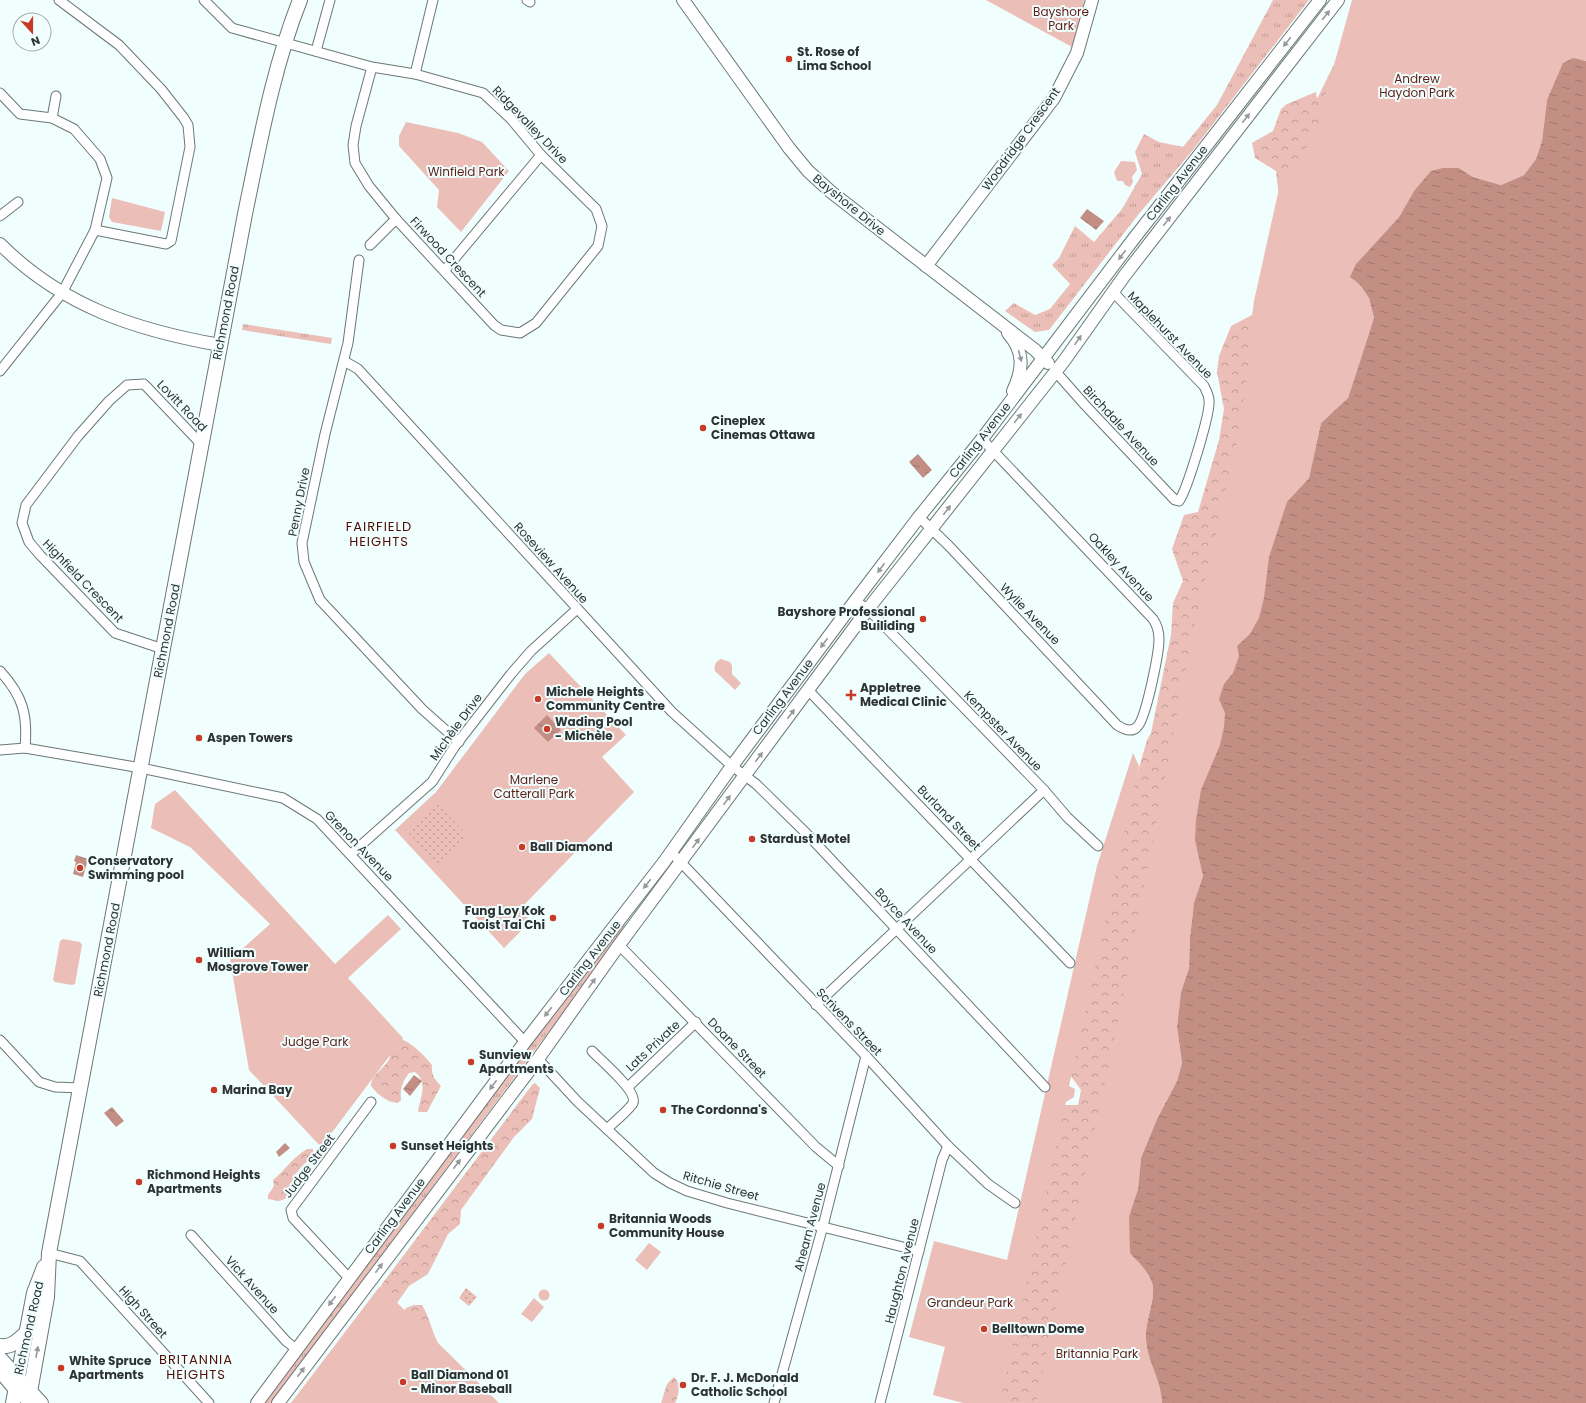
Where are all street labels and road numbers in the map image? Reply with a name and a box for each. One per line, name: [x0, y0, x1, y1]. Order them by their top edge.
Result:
street label: Ridgevalley Drive: [489, 82, 572, 167]
street label: Woodridge Crescent: [977, 84, 1064, 194]
street label: Carling Avenue: [1142, 141, 1212, 224]
street label: Bayshore Drive: [809, 170, 889, 239]
street label: Firwood Crescent: [407, 213, 490, 301]
street label: Richmond Road: [208, 264, 243, 361]
street label: Maplehurst Avenue: [1124, 287, 1217, 382]
street label: Lovitt Road: [153, 376, 211, 435]
street label: Birchdale Avenue: [1079, 382, 1163, 470]
street label: Carling Avenue: [945, 398, 1015, 481]
street label: Penny Drive: [284, 466, 314, 538]
street label: Roseview Avenue: [510, 518, 592, 607]
street label: Oakley Avenue: [1085, 528, 1158, 605]
street label: Highfield Crescent: [39, 535, 128, 626]
street label: Wylie Avenue: [996, 579, 1064, 648]
street label: Richmond Road: [149, 582, 184, 679]
street label: Carling Avenue: [748, 655, 817, 738]
street label: Kempster Avenue: [960, 687, 1046, 775]
street label: Michèle Drive: [425, 690, 486, 764]
street label: Burland Street: [914, 781, 985, 854]
street label: Grenon Avenue: [321, 806, 398, 885]
street label: Boyce Avenue: [871, 884, 941, 957]
street label: Richmond Road: [89, 901, 124, 998]
street label: Carling Avenue: [555, 916, 625, 999]
street label: Scrivens Street: [813, 984, 886, 1059]
street label: Doane Street: [704, 1014, 770, 1082]
street label: Lats Private: [622, 1016, 683, 1075]
street label: Judge Street: [279, 1130, 338, 1201]
street label: Ritchie Street: [681, 1167, 761, 1204]
street label: Carling Avenue: [360, 1174, 429, 1257]
street label: Ahearn Avenue: [789, 1180, 830, 1273]
street label: Haughton Avenue: [880, 1216, 923, 1325]
street label: Vick Avenue: [222, 1252, 283, 1317]
street label: Richmond Road: [9, 1279, 48, 1376]
street label: High Street: [115, 1282, 172, 1342]

